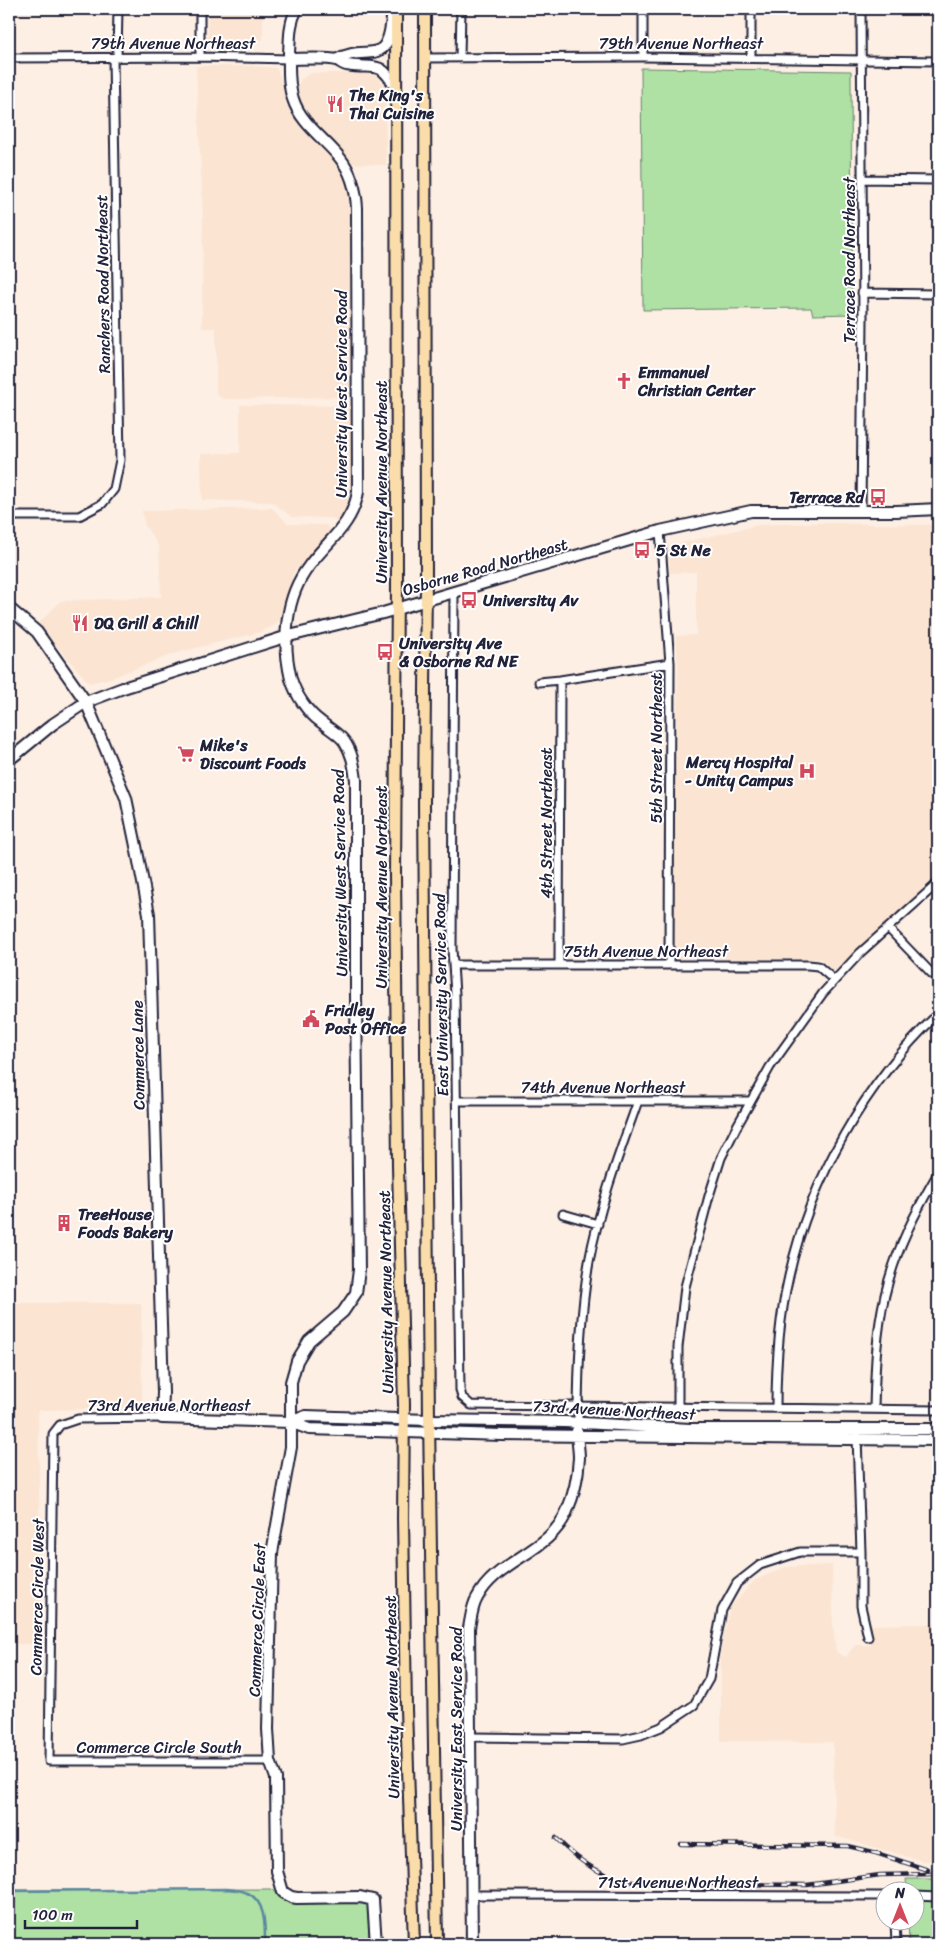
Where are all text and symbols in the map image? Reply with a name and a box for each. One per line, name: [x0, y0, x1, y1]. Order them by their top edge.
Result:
street label: 79th Avenue Northeast: [91, 29, 256, 58]
street label: 79th Avenue Northeast: [599, 29, 764, 58]
place label: The King's Thai Cuisine: [349, 81, 434, 128]
restaurant icon: The King's Thai Cuisine: [325, 94, 345, 114]
street label: Terrace Road Northeast: [835, 177, 864, 343]
street label: Ranchers Road Northeast: [87, 194, 119, 374]
street label: University West Service Road: [327, 289, 356, 498]
place label: Emmanuel Christian Center: [637, 358, 756, 405]
church icon: Emmanuel Christian Center: [614, 371, 634, 391]
street label: University Avenue Northeast: [367, 380, 396, 584]
place label: Terrace Rd: [789, 483, 866, 512]
bus stop icon: Terrace Rd: [868, 487, 888, 507]
street label: Osborne Road Northeast: [399, 530, 571, 604]
place label: 5 St Ne: [656, 536, 711, 565]
bus stop icon: 5 St Ne: [632, 540, 652, 560]
place label: University Av: [483, 586, 579, 615]
bus stop icon: University Av: [459, 590, 479, 610]
place label: DQ Grill & Chill: [94, 609, 200, 638]
restaurant icon: DQ Grill & Chill: [70, 613, 90, 633]
place label: University Ave & Osborne Rd NE: [399, 629, 519, 676]
bus stop icon: University Ave & Osborne Rd NE: [375, 642, 395, 662]
street label: 5th Street Northeast: [642, 673, 671, 823]
place label: Mike's Discount Foods: [199, 731, 306, 778]
supermarket icon: Mike's Discount Foods: [176, 744, 196, 764]
street label: 4th Street Northeast: [532, 748, 561, 898]
place label: Mercy Hospital - Unity Campus: [685, 748, 794, 795]
hospital icon: Mercy Hospital - Unity Campus: [797, 761, 817, 781]
street label: University West Service Road: [324, 767, 356, 977]
street label: University Avenue Northeast: [367, 785, 396, 989]
street label: East University Service Road: [425, 892, 457, 1096]
street label: 75th Avenue Northeast: [564, 937, 729, 966]
place label: Fridley Post Office: [324, 996, 407, 1043]
street label: Commerce Lane: [123, 1000, 153, 1110]
public building icon: Fridley Post Office: [301, 1009, 321, 1029]
street label: 74th Avenue Northeast: [521, 1073, 686, 1102]
street label: University Avenue Northeast: [370, 1190, 402, 1394]
place label: TreeHouse Foods Bakery: [77, 1200, 173, 1247]
building icon: TreeHouse Foods Bakery: [54, 1213, 74, 1233]
street label: 73rd Avenue Northeast: [88, 1391, 251, 1420]
street label: 73rd Avenue Northeast: [532, 1391, 697, 1429]
street label: Commerce Circle West: [21, 1518, 53, 1676]
street label: Commerce Circle East: [240, 1542, 274, 1697]
street label: University Avenue Northeast: [376, 1595, 408, 1799]
street label: University East Service Road: [442, 1626, 471, 1831]
street label: Commerce Circle South: [76, 1733, 242, 1762]
street label: 71st Avenue Northeast: [598, 1868, 759, 1897]
north arrow: [874, 1880, 924, 1930]
text: N: [894, 1881, 905, 1906]
scale bar: [25, 1898, 138, 1930]
text: 100 m: [32, 1902, 73, 1928]

